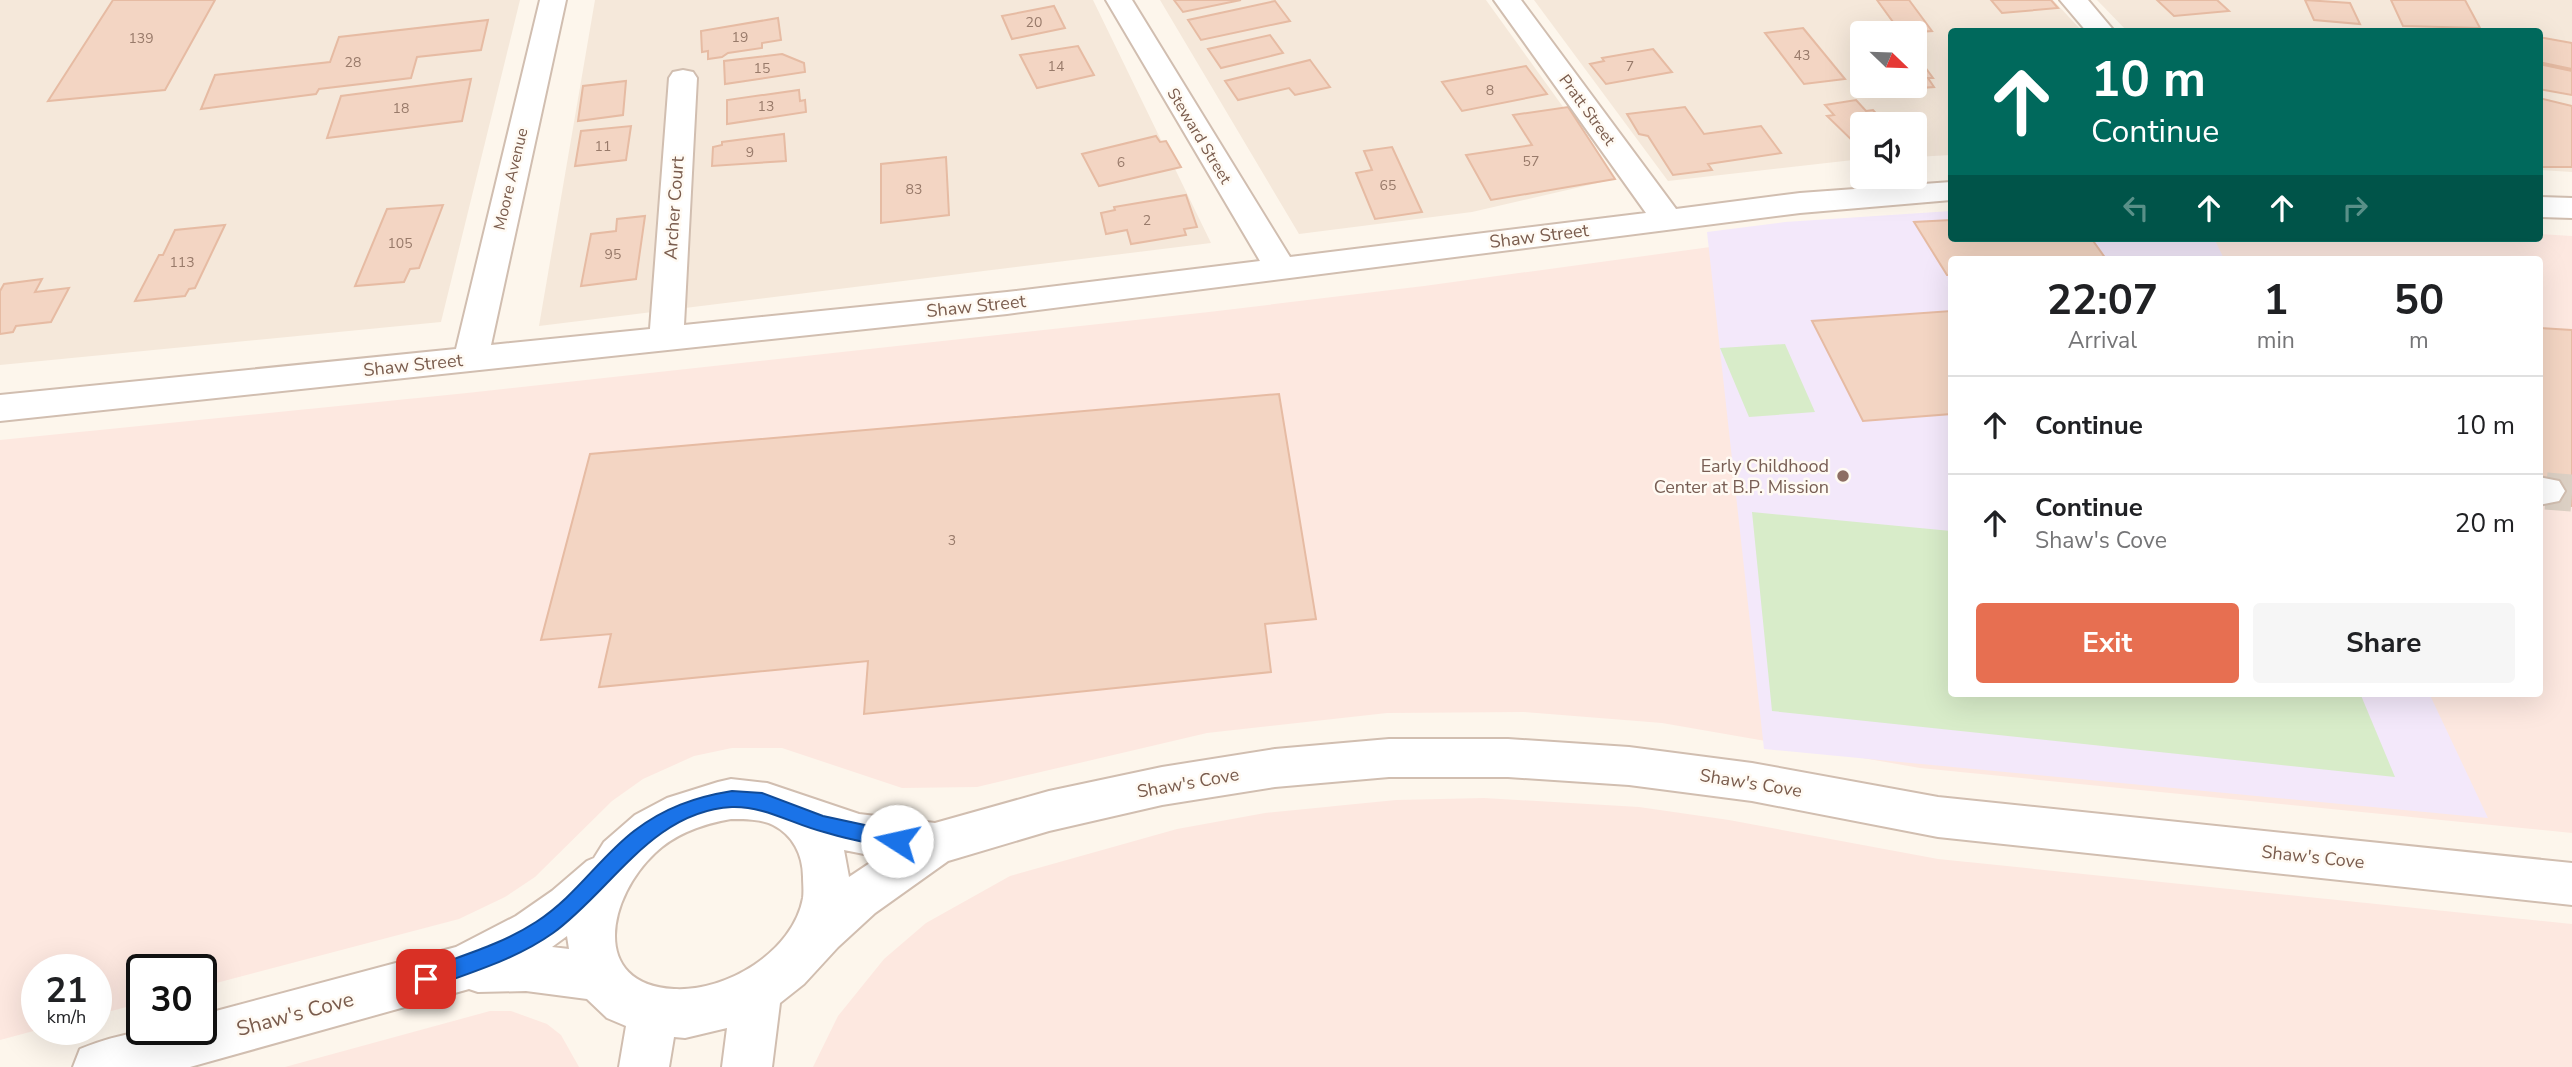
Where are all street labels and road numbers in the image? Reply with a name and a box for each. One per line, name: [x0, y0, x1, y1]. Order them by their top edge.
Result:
street label: Pratt Street: [1554, 70, 1620, 150]
street label: Steward Street: [1162, 84, 1237, 188]
street label: Moore Avenue: [489, 126, 533, 232]
street label: Archer Court: [658, 155, 690, 260]
street label: Shaw Street: [1488, 218, 1591, 254]
street label: Shaw Street: [925, 289, 1027, 323]
street label: Shaw Street: [362, 348, 464, 382]
street label: Shaw's Cove: [1135, 762, 1241, 804]
street label: Shaw's Cove: [1698, 763, 1804, 803]
street label: Shaw's Cove: [2260, 840, 2366, 874]
street label: Shaw's Cove: [233, 985, 357, 1043]

